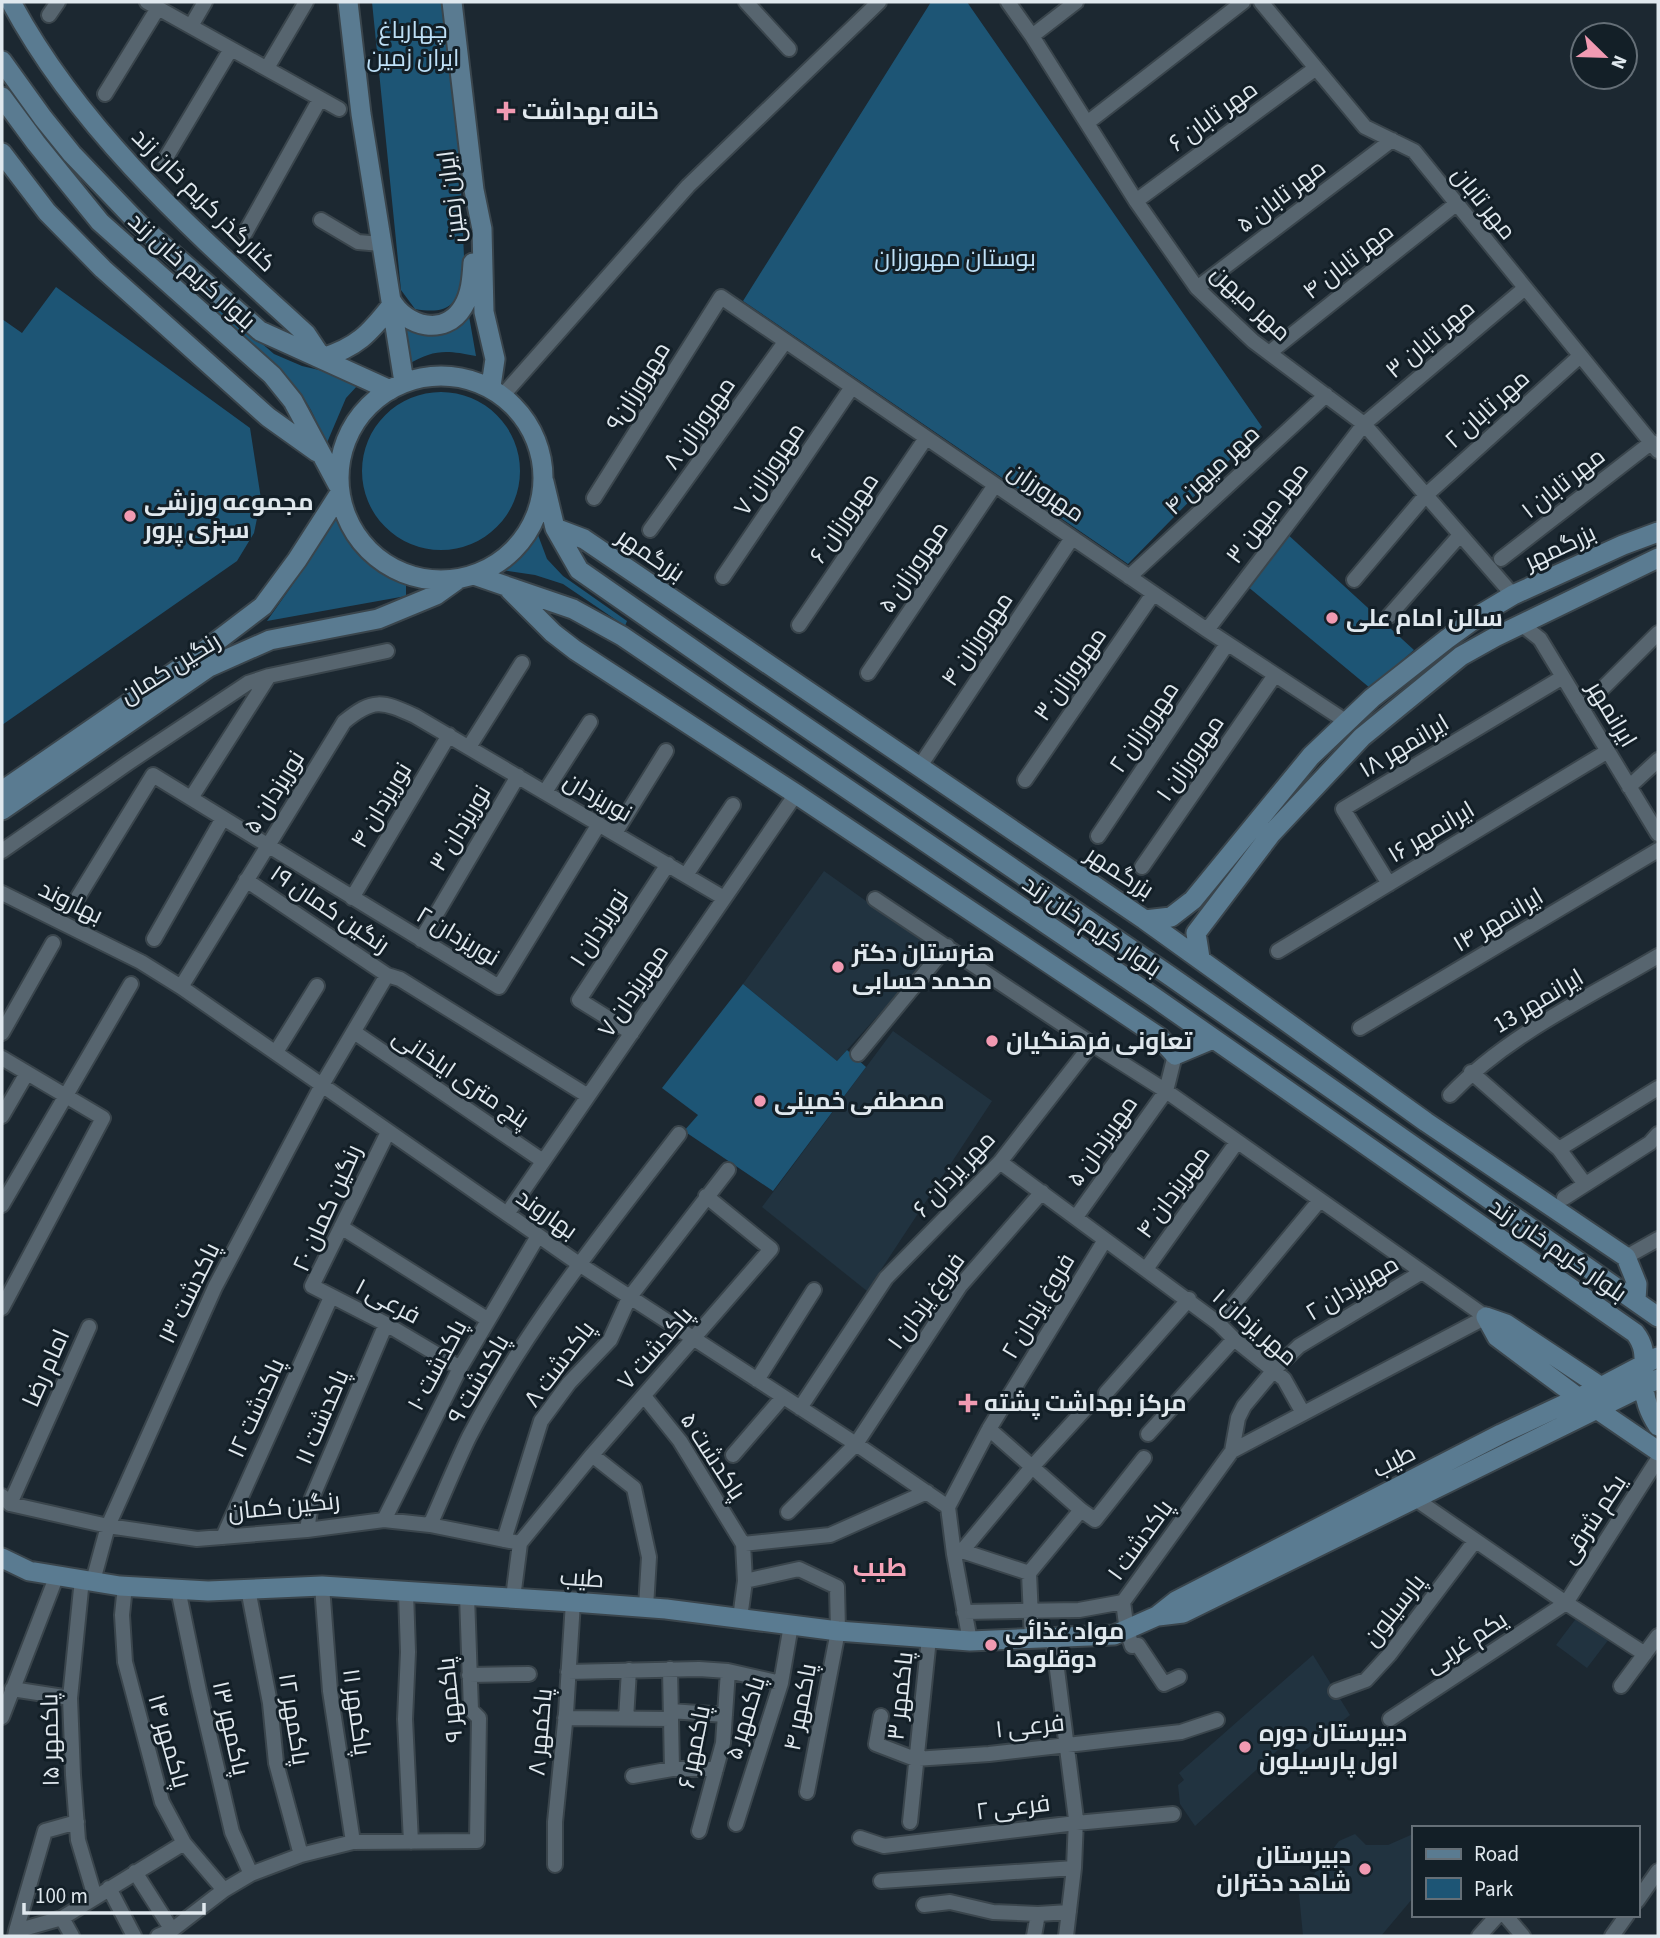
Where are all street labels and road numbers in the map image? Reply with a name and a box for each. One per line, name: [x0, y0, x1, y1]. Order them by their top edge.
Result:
street label: مهر تابان ۶: [1162, 72, 1265, 161]
street label: کنارگذر کریم خان زند: [124, 120, 284, 280]
street label: ایران زمین: [428, 149, 475, 245]
street label: مهر تابان ۵: [1229, 151, 1333, 242]
street label: مهر تابان: [1443, 159, 1524, 248]
street label: بلوار کریم خان زند: [120, 204, 263, 338]
street label: مهر تابان ۴: [1295, 215, 1401, 308]
street label: مهر میهن: [1203, 257, 1299, 350]
street label: مهر تابان ۳: [1378, 292, 1483, 387]
street label: مهرورزان۹: [597, 335, 680, 438]
street label: مهر تابان ۲: [1437, 362, 1538, 457]
street label: مهرورزان ۸: [655, 370, 744, 477]
street label: مهرورزان ۷: [725, 415, 814, 523]
street label: مهر میهن ۴: [1157, 417, 1268, 524]
street label: مهر تابان ۱: [1514, 439, 1613, 527]
street label: مهرورزان: [1000, 454, 1091, 531]
street label: مهر میهن ۳: [1218, 455, 1317, 572]
street label: مهرورزان ۶: [801, 466, 888, 571]
street label: مهرورزان ۵: [870, 514, 957, 620]
street label: بزرگمهر: [1517, 516, 1602, 580]
street label: بزرگمهر: [608, 519, 692, 591]
street label: مهرورزان ۴: [933, 585, 1022, 694]
street label: مهرورزان ۳: [1025, 620, 1116, 728]
street label: رنگین کمان: [113, 624, 227, 713]
street label: ایرانمهر: [1577, 673, 1645, 754]
street label: مهرورزان ۲: [1101, 674, 1188, 780]
street label: ایرانمهر ۱۸: [1353, 706, 1456, 787]
street label: مهرورزان ۱: [1148, 708, 1233, 809]
street label: نوریزدان ۵: [235, 744, 314, 841]
street label: نوریزدان ۴: [342, 756, 421, 855]
street label: نوریزدان: [557, 764, 639, 831]
street label: نوریزدان ۳: [421, 778, 500, 878]
street label: ایرانمهر ۱۶: [1381, 793, 1481, 872]
street label: بزرگمهر: [1077, 836, 1161, 908]
street label: رنگین کمان ۱۹: [263, 857, 396, 962]
street label: بلوار کریم خان زند: [1015, 867, 1168, 986]
street label: بهاروند: [33, 872, 109, 933]
street label: ایرانمهر ۱۴: [1446, 880, 1550, 961]
street label: نوریزدان ۱: [561, 882, 638, 974]
street label: نوریزدان ۲: [409, 898, 506, 975]
street label: مهریزدان ۷: [589, 938, 678, 1045]
street label: ایرانمهر 13: [1486, 960, 1590, 1042]
street label: پنج متری ایلخانی: [385, 1020, 537, 1138]
street label: مهریزدان ۵: [1058, 1089, 1147, 1194]
street label: مهر یزدان ۶: [905, 1123, 1004, 1225]
street label: رنگین کمان ۲۰: [284, 1139, 371, 1277]
street label: مهریزدان ۴: [1128, 1139, 1219, 1246]
street label: بهاروند: [509, 1181, 585, 1248]
street label: بلوار کریم خان زند: [1482, 1190, 1634, 1311]
street label: پاکدشت ۱۳: [150, 1236, 229, 1350]
street label: فروغ یزدان ۱: [879, 1245, 974, 1357]
street label: فروغ یزدان ۲: [993, 1247, 1084, 1366]
street label: مهریزدان ۲: [1299, 1247, 1406, 1330]
street label: فرعی ۱: [349, 1270, 427, 1333]
street label: مهر یزدان ۱: [1204, 1280, 1305, 1374]
street label: پاکدشت ۷: [609, 1298, 702, 1398]
street label: پاکدشت ۱۰: [399, 1313, 476, 1417]
street label: پاکدشت ۸: [515, 1313, 604, 1415]
street label: امام رضا: [14, 1324, 79, 1413]
street label: پاکدشت ۹: [439, 1328, 518, 1430]
street label: پاکدشت ۱۲: [219, 1352, 294, 1464]
street label: پاکدشت ۱۱: [287, 1364, 358, 1470]
street label: پاکدشت ۵: [671, 1405, 754, 1508]
street label: طیب: [1366, 1436, 1422, 1487]
street label: یکم شرقی: [1551, 1467, 1636, 1571]
street label: رنگین کمان: [226, 1483, 342, 1530]
street label: پاکدشت ۱: [1099, 1492, 1182, 1588]
street label: طیب: [559, 1559, 605, 1598]
street label: پارسیلون: [1355, 1566, 1434, 1654]
street label: یکم غربی: [1418, 1602, 1515, 1682]
street label: پاکمهر ۳: [878, 1649, 923, 1742]
street label: پاکمهر ۹: [429, 1655, 472, 1744]
street label: پاکمهر ۴: [775, 1660, 826, 1754]
street label: پاکمهر ۱۱: [333, 1666, 380, 1758]
street label: پاکمهر ۱۲: [269, 1671, 318, 1768]
street label: پاکمهر ۵: [716, 1672, 775, 1764]
street label: پاکمهر ۱۳: [203, 1677, 259, 1779]
street label: پاکمهر ۸: [519, 1686, 562, 1777]
street label: پاکمهر ۱۴: [138, 1690, 199, 1793]
street label: پاکمهر ۱۵: [32, 1693, 69, 1787]
street label: پاکمهر ۶: [669, 1702, 720, 1792]
street label: فرعی ۱: [994, 1705, 1066, 1748]
street label: فرعی ۲: [974, 1786, 1052, 1829]

